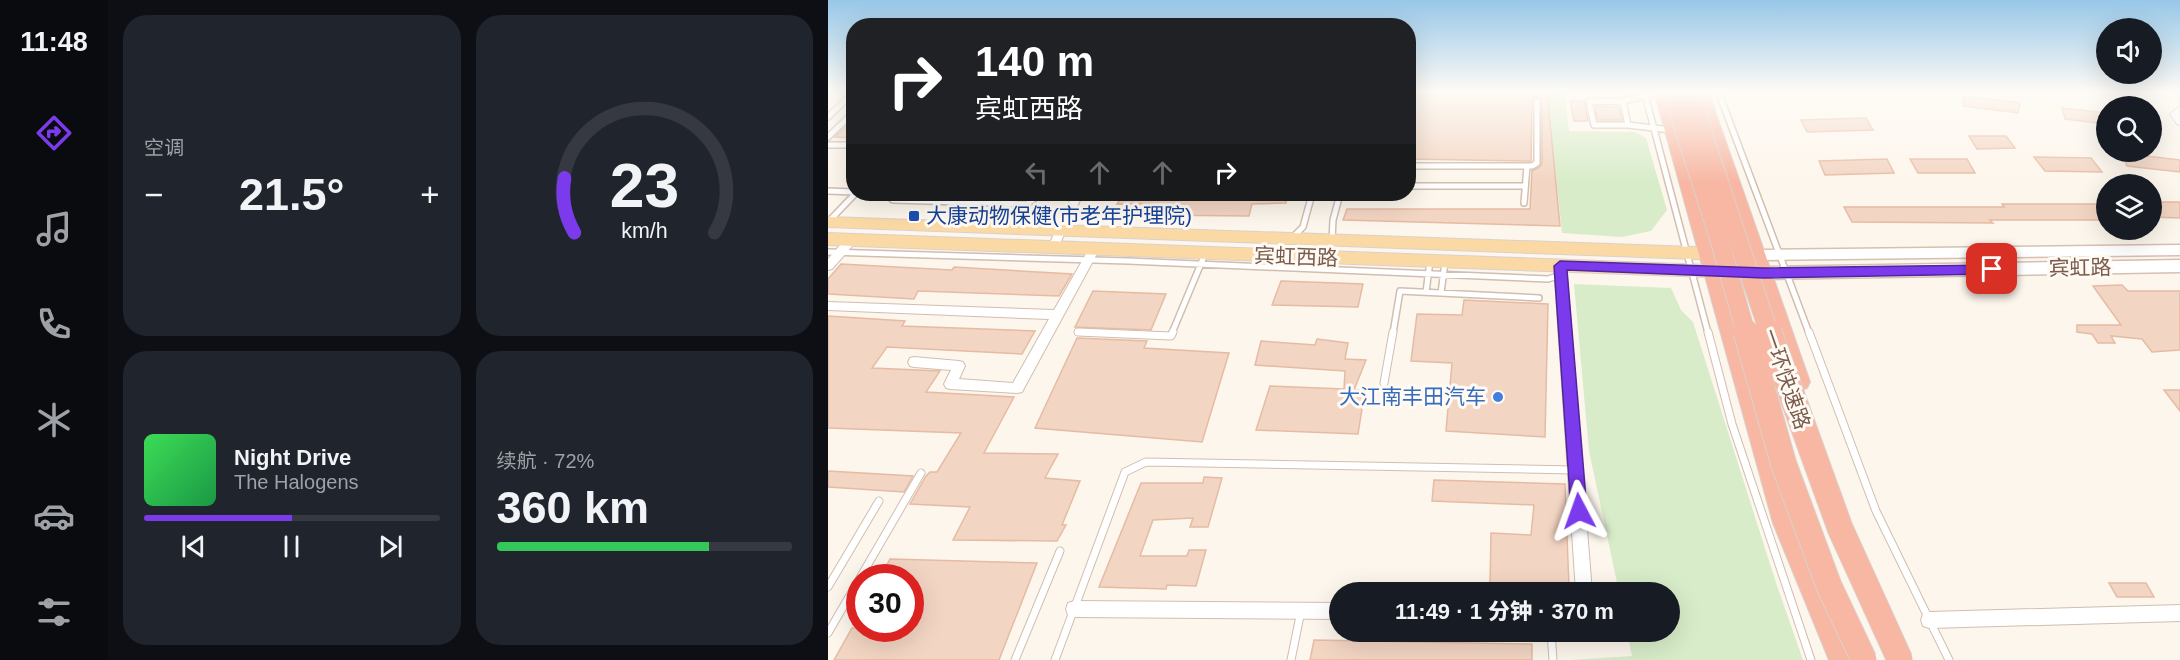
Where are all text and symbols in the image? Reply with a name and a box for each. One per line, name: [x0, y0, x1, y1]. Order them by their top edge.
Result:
map controls: [2096, 18, 2162, 240]
button: sound: [2096, 18, 2162, 84]
text: 11:48: [20, 27, 88, 57]
text: 140 m: [975, 38, 1094, 85]
icon: right: [876, 42, 954, 120]
text: 宾虹西路: [975, 94, 1083, 124]
button: search: [2096, 96, 2162, 162]
icon: directions: [33, 112, 75, 154]
text: 空调: [144, 137, 184, 159]
text: 23: [610, 151, 679, 220]
icon: left: [1020, 156, 1053, 189]
icon: ahead: [1083, 156, 1116, 189]
icon: ahead: [1146, 156, 1179, 189]
icon: right: [1209, 156, 1242, 189]
text: 21.5°: [239, 169, 345, 220]
button: layers: [2096, 174, 2162, 240]
text: −: [144, 176, 163, 213]
text: +: [420, 176, 440, 213]
place label: 大康动物保健(市老年护理院): [926, 204, 1192, 227]
icon: music: [33, 208, 75, 250]
marker: 大康动物保健(市老年护理院): [907, 209, 921, 223]
text: km/h: [621, 219, 667, 243]
pin: [1966, 243, 2017, 294]
street label: 宾虹西路: [1254, 244, 1338, 269]
icon: arrive: [1975, 252, 2008, 285]
street label: 宾虹路: [2048, 255, 2112, 280]
icon: phone: [33, 303, 75, 345]
street label: 一环快速路: [1759, 325, 1814, 432]
place label: 大江南丰田汽车: [1339, 385, 1486, 408]
marker: 大江南丰田汽车: [1491, 390, 1505, 404]
icon: climate: [33, 399, 75, 441]
text: Night Drive: [234, 445, 351, 470]
text: 续航 · 72%: [497, 450, 594, 472]
text: The Halogens: [234, 471, 359, 493]
position arrow: [1547, 479, 1611, 543]
text: 360 km: [497, 482, 649, 533]
icon: car: [33, 495, 75, 537]
icon: previous: [177, 530, 210, 563]
icon: pause: [275, 530, 308, 563]
icon: next: [374, 530, 407, 563]
speed limit sign: 30: [846, 564, 924, 642]
icon: filters: [33, 591, 75, 633]
text: 11:49 · 1 分钟 · 370 m: [1395, 599, 1614, 624]

